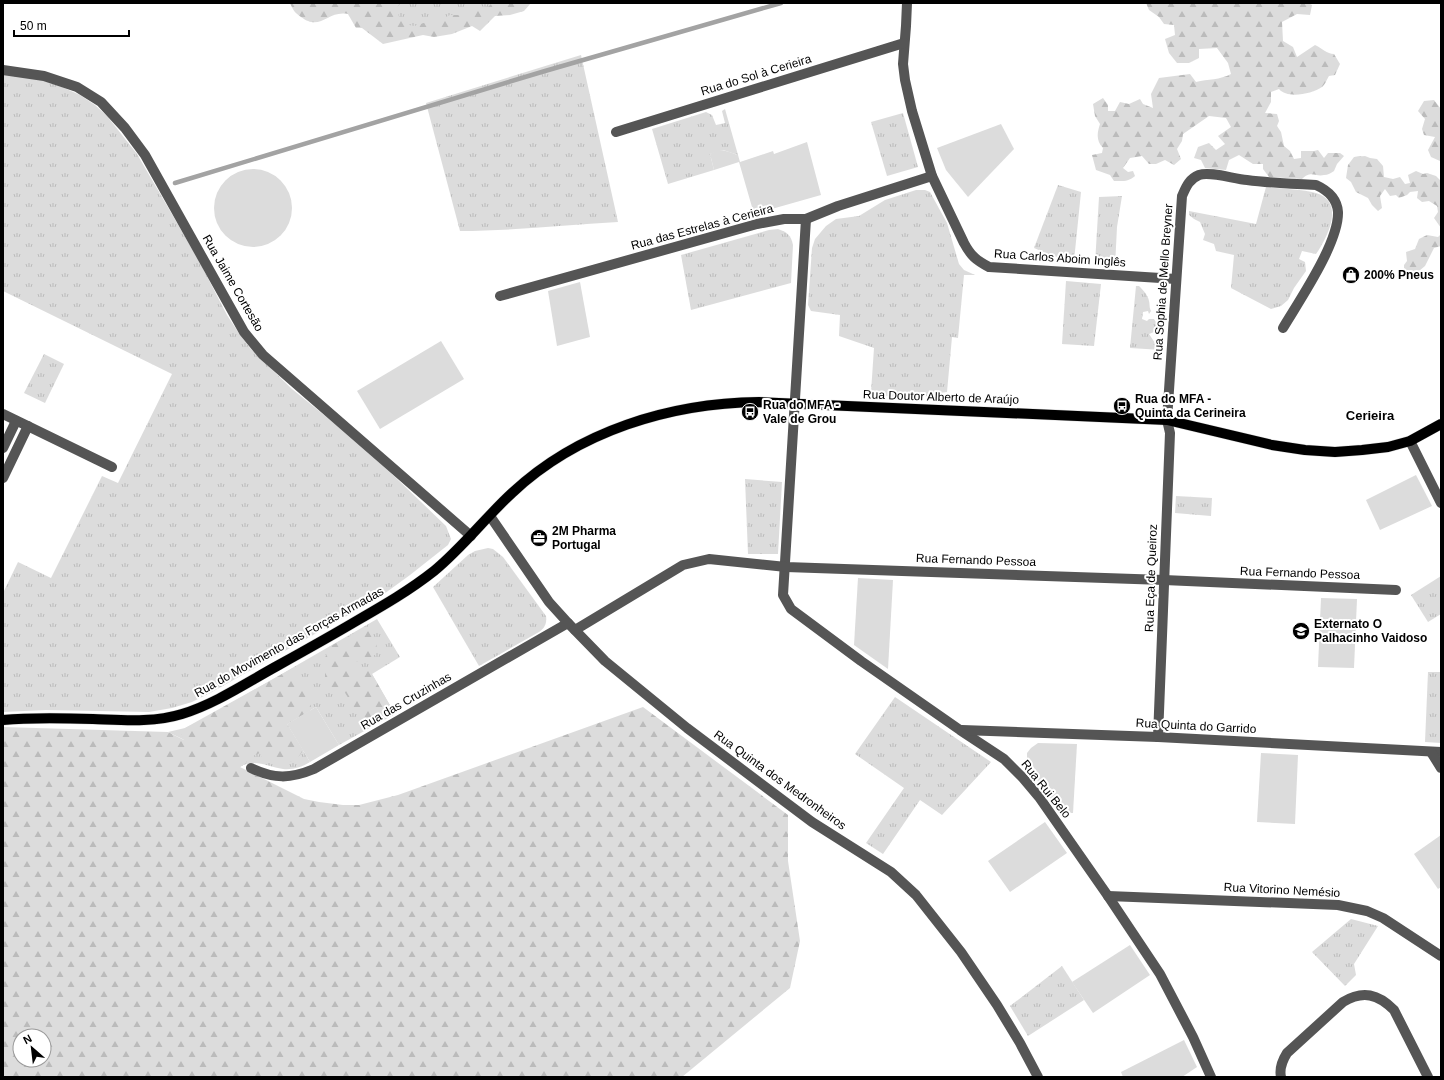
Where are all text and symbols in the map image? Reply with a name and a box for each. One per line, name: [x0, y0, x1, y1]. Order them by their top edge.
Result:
scale bar: [14, 12, 129, 38]
text: 50 m: [20, 19, 47, 33]
street label: Rua do Sol à Cerieira: [699, 51, 813, 98]
street label: Rua das Estrelas à Cerieira: [629, 201, 775, 253]
street label: Rua Sophia de Mello Breyner: [1151, 203, 1175, 361]
street label: Rua Jaime Cortesão: [200, 232, 267, 334]
street label: Rua Carlos Aboim Inglês: [994, 246, 1126, 270]
shop icon: 200% Pneus: [1341, 265, 1361, 285]
place label: 200% Pneus: [1364, 268, 1434, 282]
street label: Rua Doutor Alberto de Araújo: [863, 387, 1020, 407]
place label: Rua do MFA - Quinta da Cerineira: [1135, 392, 1246, 420]
bus stop icon: Rua do MFA - Quinta da Cerineira: [1112, 396, 1132, 416]
place label: Rua do MFA - Vale de Grou: [763, 398, 839, 426]
bus stop icon: Rua do MFA - Vale de Grou: [740, 402, 760, 422]
district label: Cerieira: [1346, 408, 1395, 423]
place label: 2M Pharma Portugal: [552, 524, 616, 552]
street label: Rua Eça de Queiroz: [1142, 524, 1160, 632]
office icon: 2M Pharma Portugal: [529, 528, 549, 548]
street label: Rua Fernando Pessoa: [916, 551, 1037, 569]
street label: Rua Fernando Pessoa: [1240, 564, 1361, 582]
street label: Rua do Movimento das Forças Armadas: [192, 584, 386, 700]
place label: Externato O Palhacinho Vaidoso: [1314, 617, 1427, 645]
school or university icon: Externato O Palhacinho Vaidoso: [1291, 621, 1311, 641]
street label: Rua das Cruzinhas: [358, 669, 454, 733]
street label: Rua Quinta do Garrido: [1135, 716, 1257, 736]
street label: Rua Quinta dos Medronheiros: [711, 727, 849, 833]
street label: Rua Rui Belo: [1018, 757, 1074, 821]
street label: Rua Vitorino Nemésio: [1223, 880, 1341, 900]
north arrow: [12, 1028, 52, 1068]
text: N: [21, 1032, 34, 1046]

